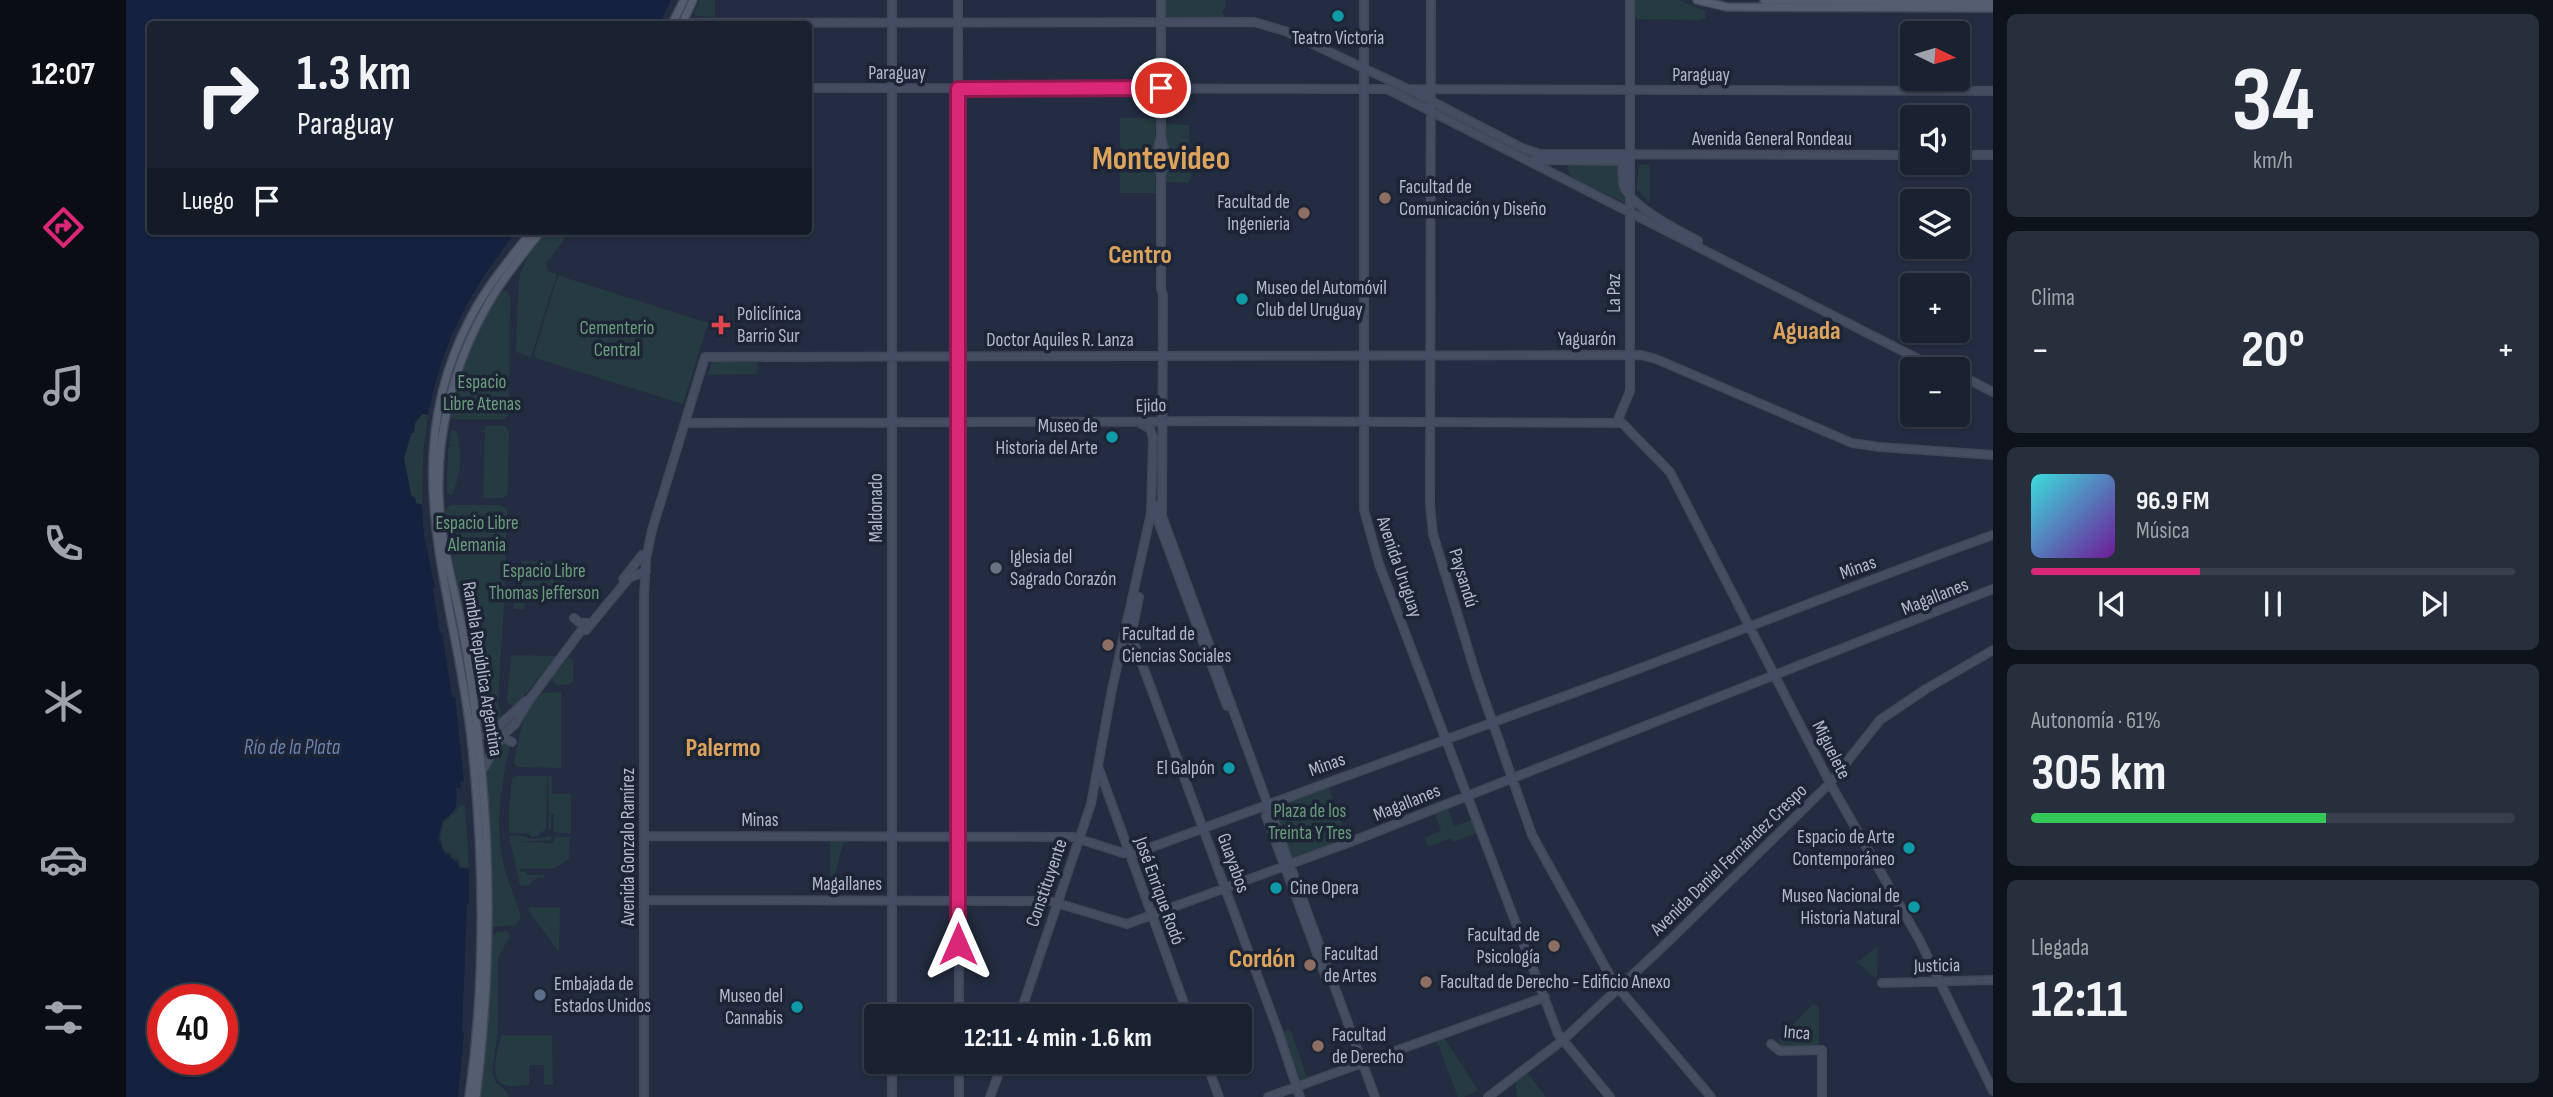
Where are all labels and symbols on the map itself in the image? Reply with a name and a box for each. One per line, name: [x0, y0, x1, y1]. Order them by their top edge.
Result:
marker: Teatro Victoria: [1330, 8, 1346, 24]
north arrow: [1900, 21, 1970, 91]
place label: Teatro Victoria: [1292, 27, 1384, 50]
pin: [1131, 58, 1191, 118]
street label: Paraguay: [868, 62, 926, 85]
street label: Paraguay: [1672, 64, 1730, 87]
street label: Avenida General Rondeau: [1691, 128, 1852, 151]
district label: Montevideo: [1092, 139, 1230, 179]
place label: Facultad de Comunicación y Diseño: [1399, 176, 1546, 221]
marker: Facultad de Comunicación y Diseño: [1377, 190, 1393, 206]
place label: Facultad de Ingenieria: [1217, 191, 1290, 236]
marker: Facultad de Ingenieria: [1296, 205, 1312, 221]
district label: Centro: [1108, 240, 1172, 271]
street label: La Paz: [1603, 273, 1626, 313]
place label: Museo del Automóvil Club del Uruguay: [1256, 277, 1387, 322]
marker: Museo del Automóvil Club del Uruguay: [1234, 291, 1250, 307]
place label: Policlínica Barrio Sur: [737, 303, 801, 348]
marker: Policlínica Barrio Sur: [711, 315, 731, 335]
district label: Aguada: [1772, 316, 1841, 347]
park label: Cementerio Central: [580, 317, 654, 362]
street label: Yaguarón: [1558, 328, 1616, 351]
street label: Doctor Aquiles R. Lanza: [986, 329, 1134, 352]
park label: Espacio Libre Atenas: [443, 371, 521, 416]
street label: Ejido: [1136, 394, 1166, 418]
place label: Museo de Historia del Arte: [996, 415, 1098, 460]
marker: Museo de Historia del Arte: [1104, 429, 1120, 445]
street label: Maldonado: [865, 473, 888, 543]
park label: Espacio Libre Alemania: [435, 512, 519, 557]
street label: Avenida Uruguay: [1371, 512, 1427, 621]
place label: Iglesia del Sagrado Corazón: [1010, 546, 1116, 591]
street label: Paysandú: [1443, 546, 1483, 610]
street label: Minas: [1837, 551, 1880, 585]
park label: Espacio Libre Thomas Jefferson: [489, 560, 599, 605]
marker: Iglesia del Sagrado Corazón: [988, 560, 1004, 576]
street label: Magallanes: [1898, 573, 1972, 621]
street label: Rambla República Argentina: [457, 580, 507, 758]
place label: Facultad de Ciencias Sociales: [1122, 623, 1231, 668]
marker: Facultad de Ciencias Sociales: [1100, 637, 1116, 653]
street label: Miguelete: [1807, 717, 1855, 783]
district label: Palermo: [685, 733, 761, 764]
water label: Río de la Plata: [244, 735, 341, 760]
street label: Minas: [1306, 748, 1349, 782]
place label: El Galpón: [1156, 757, 1215, 780]
marker: El Galpón: [1221, 760, 1237, 776]
street label: Avenida Gonzalo Ramírez: [617, 768, 640, 927]
street label: Magallanes: [1370, 779, 1444, 827]
street label: Avenida Daniel Fernández Crespo: [1645, 779, 1812, 941]
park label: Plaza de los Treinta Y Tres: [1268, 800, 1352, 845]
street label: Minas: [741, 809, 779, 832]
place label: Espacio de Arte Contemporáneo: [1792, 826, 1895, 871]
street label: Guayabos: [1212, 830, 1254, 896]
street label: José Enrique Rodó: [1129, 833, 1189, 948]
street label: Constituyente: [1021, 836, 1073, 930]
marker: Espacio de Arte Contemporáneo: [1901, 840, 1917, 856]
street label: Magallanes: [812, 873, 882, 896]
place label: Cine Opera: [1290, 877, 1359, 900]
marker: Cine Opera: [1268, 880, 1284, 896]
place label: Museo Nacional de Historia Natural: [1782, 885, 1900, 930]
marker: Museo Nacional de Historia Natural: [1906, 899, 1922, 915]
position arrow: [921, 907, 995, 981]
place label: Facultad de Psicología: [1467, 924, 1540, 969]
marker: Facultad de Psicología: [1546, 938, 1562, 954]
place label: Facultad de Artes: [1324, 943, 1378, 988]
district label: Cordón: [1229, 944, 1295, 975]
street label: Justicia: [1913, 954, 1960, 978]
marker: Facultad de Artes: [1302, 957, 1318, 973]
place label: Facultad de Derecho - Edificio Anexo: [1440, 971, 1671, 994]
place label: Embajada de Estados Unidos: [554, 973, 651, 1018]
marker: Facultad de Derecho - Edificio Anexo: [1418, 974, 1434, 990]
speed limit sign: 40: [147, 984, 238, 1075]
place label: Museo del Cannabis: [719, 985, 783, 1030]
marker: Embajada de Estados Unidos: [532, 987, 548, 1003]
marker: Museo del Cannabis: [789, 999, 805, 1015]
street label: Inca: [1783, 1021, 1811, 1045]
place label: Facultad de Derecho: [1332, 1024, 1404, 1069]
marker: Facultad de Derecho: [1310, 1038, 1326, 1054]

